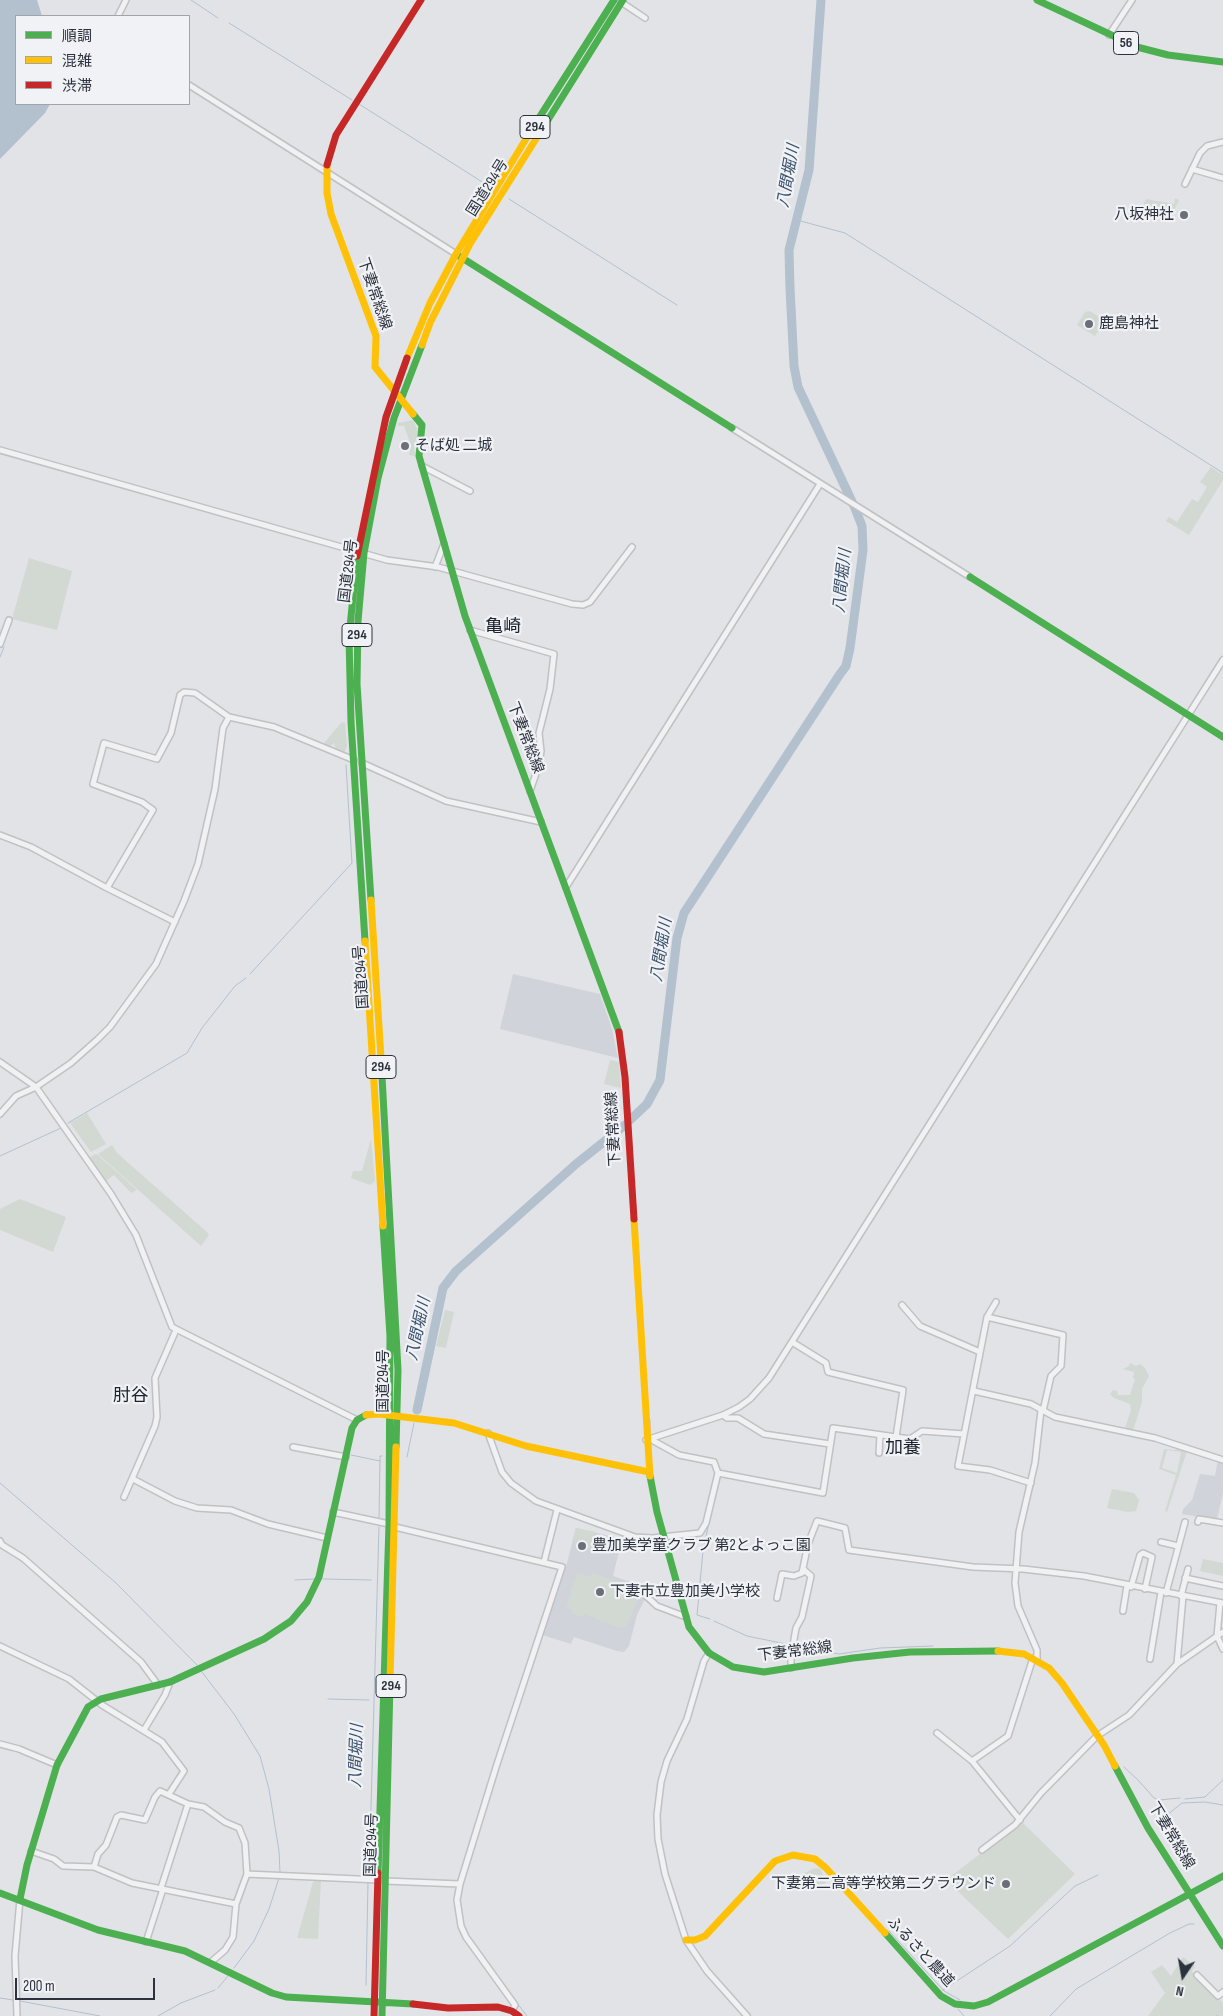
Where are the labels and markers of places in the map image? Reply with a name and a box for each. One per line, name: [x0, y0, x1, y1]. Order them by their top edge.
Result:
place label: 八坂神社: [1114, 206, 1174, 224]
marker: 八坂神社: [1178, 209, 1190, 221]
place label: 鹿島神社: [1099, 315, 1159, 333]
marker: 鹿島神社: [1083, 318, 1095, 330]
place label: そば処 二城: [415, 437, 492, 455]
marker: そば処 二城: [399, 440, 411, 452]
place label: 豊加美学童クラブ 第2とよっこ園: [592, 1537, 811, 1555]
marker: 豊加美学童クラブ 第2とよっこ園: [576, 1540, 588, 1552]
place label: 下妻市立豊加美小学校: [610, 1583, 760, 1601]
marker: 下妻市立豊加美小学校: [594, 1586, 606, 1598]
place label: 下妻第二高等学校第二グラウンド: [771, 1875, 996, 1893]
marker: 下妻第二高等学校第二グラウンド: [1000, 1878, 1012, 1890]

